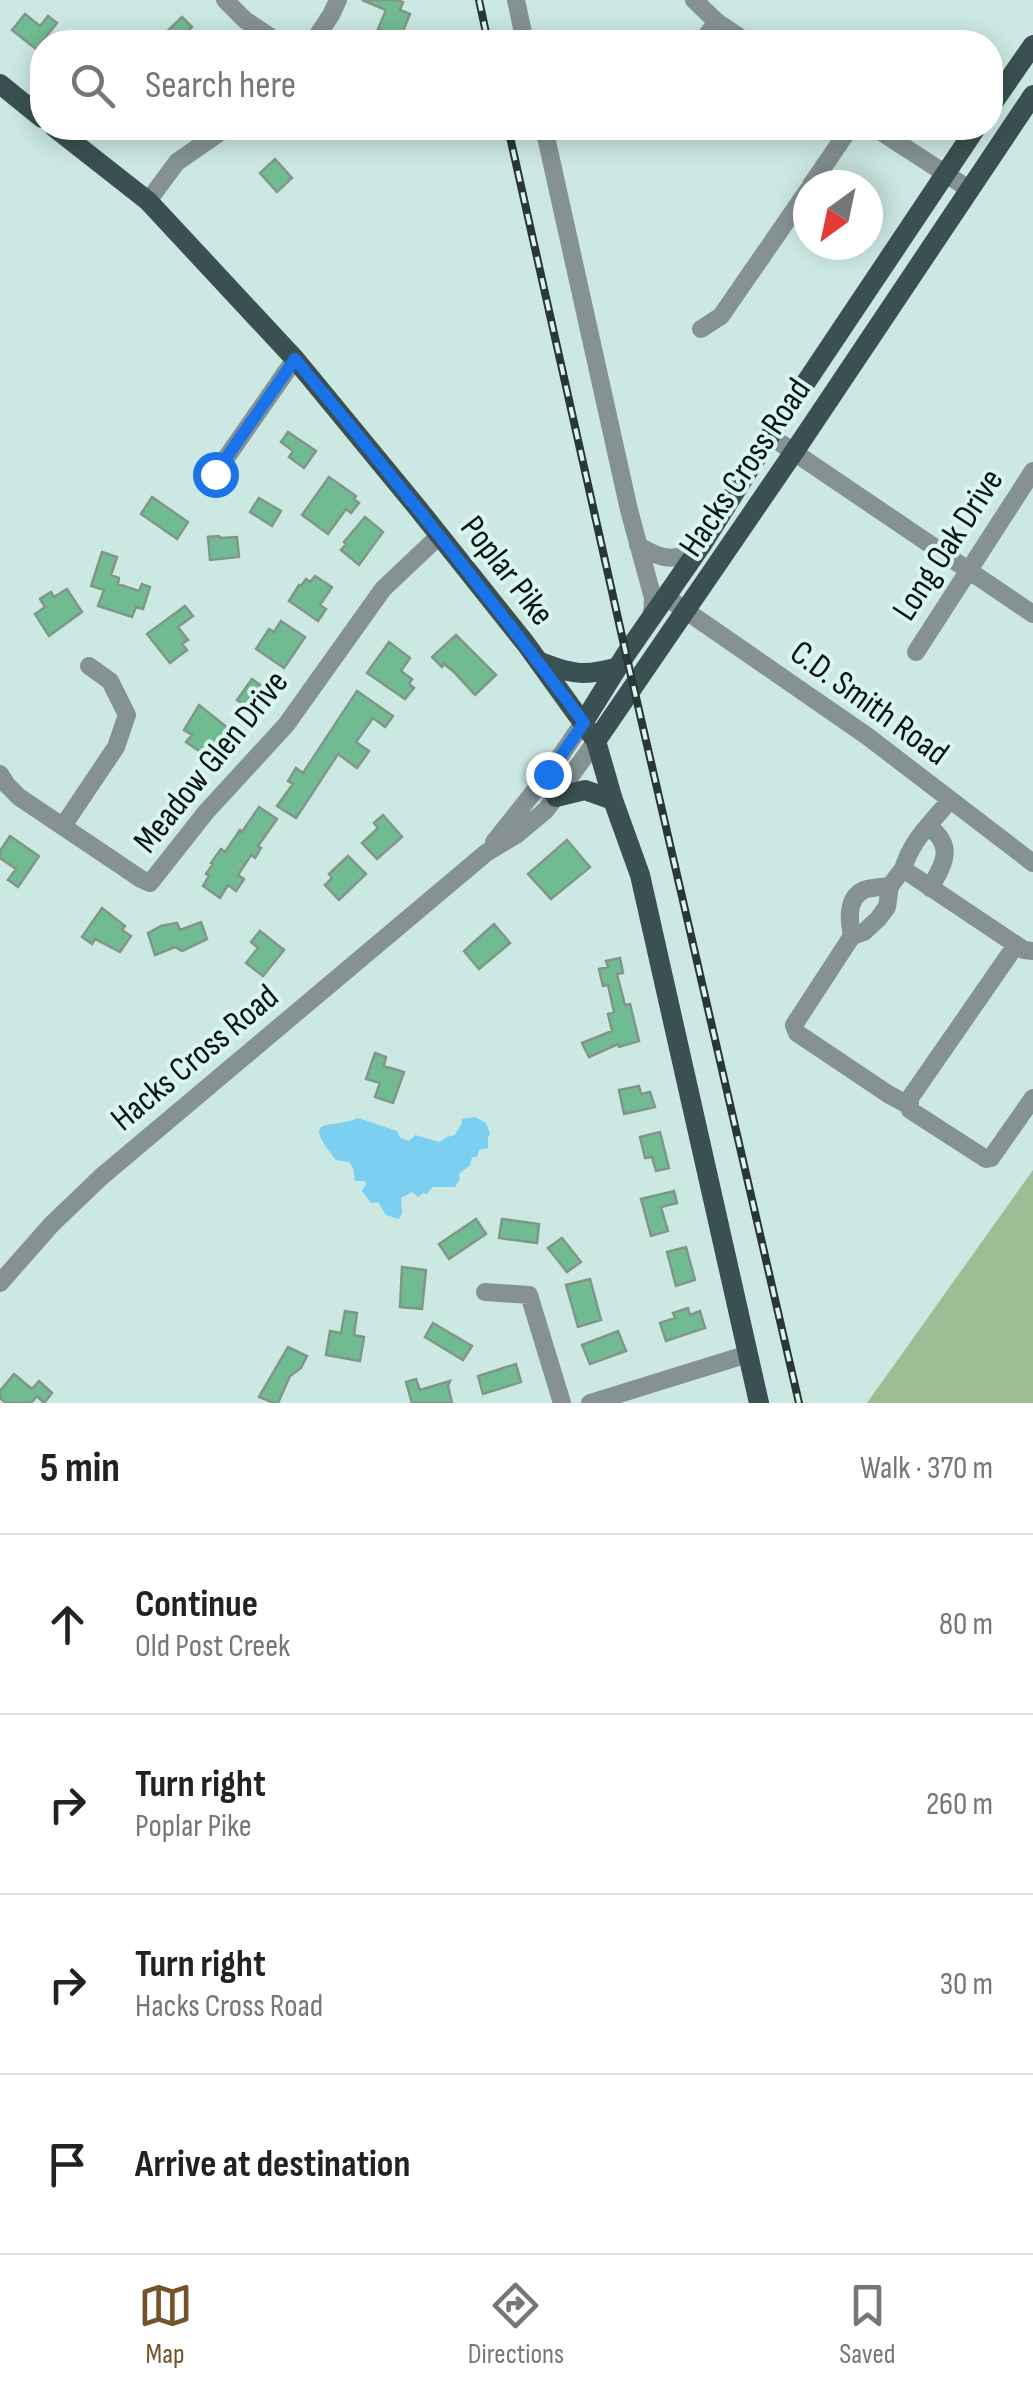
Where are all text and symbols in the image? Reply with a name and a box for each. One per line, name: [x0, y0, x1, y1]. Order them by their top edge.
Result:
search box: [30, 30, 1003, 140]
icon: search: [65, 58, 120, 113]
text: Search here: [145, 63, 296, 108]
north arrow: [793, 170, 883, 260]
street label: Hacks Cross Road: [670, 371, 821, 565]
route start: [193, 452, 239, 498]
street label: Long Oak Drive: [883, 461, 1013, 629]
street label: Poplar Pike: [451, 507, 563, 634]
street label: C.D. Smith Road: [781, 631, 957, 775]
street label: Meadow Glen Drive: [125, 662, 298, 862]
route end: [526, 752, 572, 798]
street label: Hacks Cross Road: [102, 976, 288, 1141]
text: 5 min: [40, 1443, 120, 1494]
text: Walk · 370 m: [860, 1449, 993, 1488]
text: Continue: [135, 1582, 258, 1627]
icon: ahead: [40, 1597, 95, 1652]
text: 80 m: [939, 1605, 993, 1644]
text: Old Post Creek: [135, 1627, 290, 1666]
text: Turn right: [135, 1762, 266, 1807]
icon: right: [40, 1777, 95, 1832]
text: 260 m: [926, 1785, 993, 1824]
text: Poplar Pike: [135, 1807, 252, 1846]
text: Turn right: [135, 1942, 266, 1987]
icon: right: [40, 1957, 95, 2012]
text: 30 m: [940, 1965, 993, 2004]
text: Hacks Cross Road: [135, 1987, 323, 2026]
icon: arrive: [40, 2137, 95, 2192]
text: Arrive at destination: [135, 2142, 410, 2187]
tab: Map: [138, 2278, 193, 2371]
tab: Directions: [468, 2278, 564, 2371]
tab: Saved: [839, 2278, 895, 2371]

